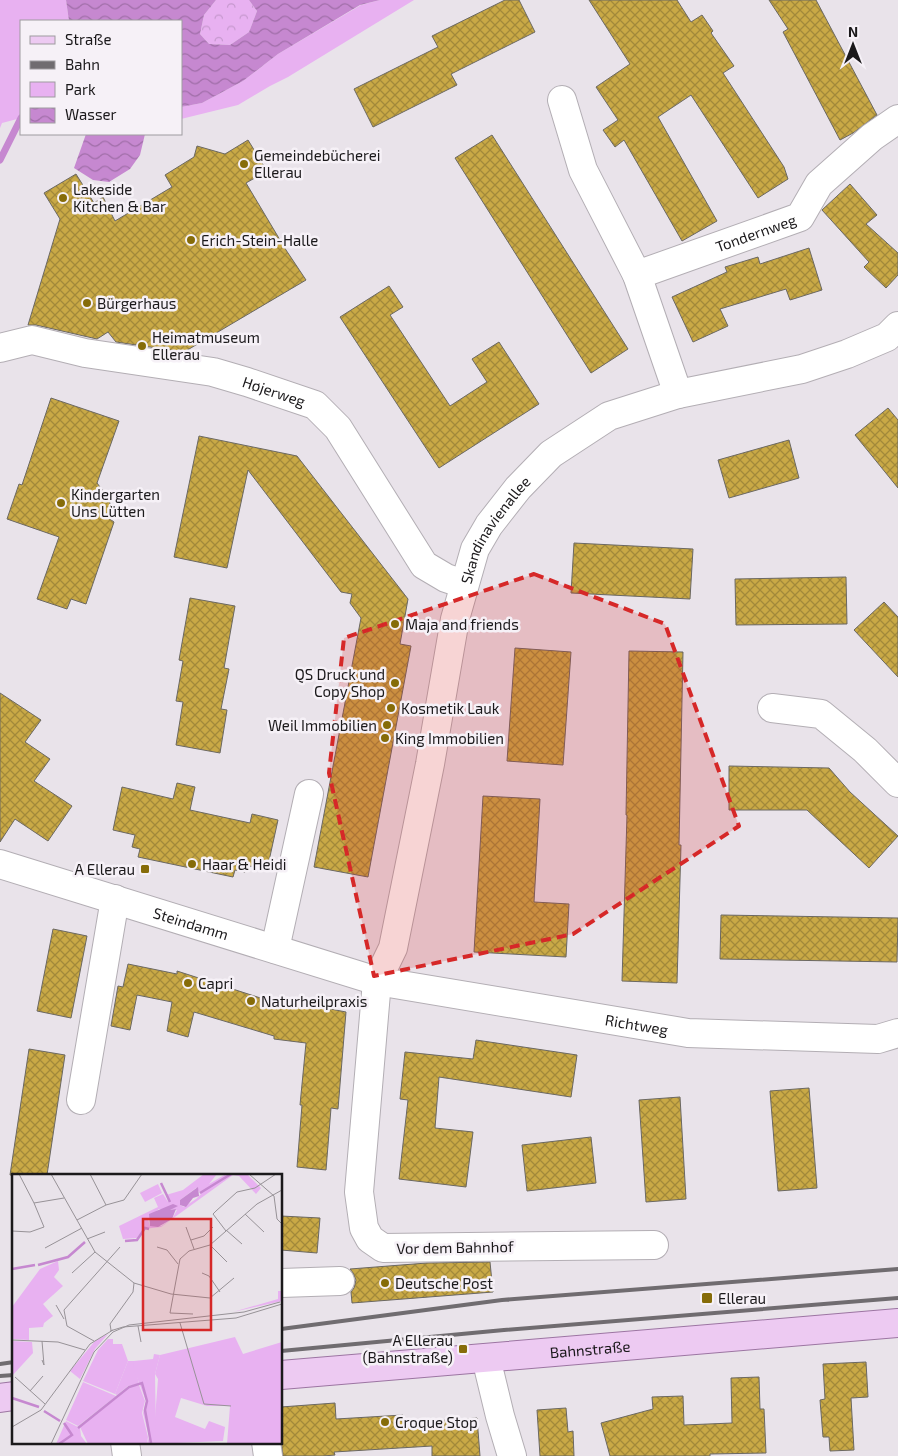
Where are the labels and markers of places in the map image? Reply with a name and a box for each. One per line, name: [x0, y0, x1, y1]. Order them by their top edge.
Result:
place label: Gemeindebücherei Ellerau: [254, 146, 381, 181]
marker: Gemeindebücherei Ellerau: [238, 158, 250, 170]
place label: Lakeside Kitchen & Bar: [73, 180, 166, 215]
marker: Lakeside Kitchen & Bar: [57, 192, 69, 204]
place label: Erich-Stein-Halle: [201, 231, 318, 249]
marker: Erich-Stein-Halle: [185, 234, 197, 246]
place label: Bürgerhaus: [97, 294, 176, 312]
marker: Bürgerhaus: [81, 297, 93, 309]
place label: Heimatmuseum Ellerau: [152, 328, 260, 363]
marker: Heimatmuseum Ellerau: [136, 340, 148, 352]
place label: Kindergarten Uns Lütten: [71, 485, 160, 520]
marker: Kindergarten Uns Lütten: [55, 497, 67, 509]
place label: Maja and friends: [405, 615, 519, 634]
marker: Maja and friends: [389, 618, 401, 630]
place label: QS Druck und Copy Shop: [295, 665, 385, 700]
marker: QS Druck und Copy Shop: [389, 677, 401, 689]
place label: Kosmetik Lauk: [401, 699, 500, 717]
marker: Kosmetik Lauk: [385, 702, 397, 714]
place label: Weil Immobilien: [268, 716, 377, 734]
marker: Weil Immobilien: [381, 719, 393, 731]
place label: King Immobilien: [395, 729, 504, 747]
marker: King Immobilien: [379, 732, 391, 744]
place label: Haar & Heidi: [202, 855, 287, 873]
marker: Haar & Heidi: [186, 858, 198, 870]
place label: A Ellerau: [75, 860, 135, 878]
marker: A Ellerau: [139, 863, 151, 875]
place label: Capri: [198, 974, 233, 992]
marker: Capri: [182, 977, 194, 989]
place label: Naturheilpraxis: [261, 992, 367, 1010]
marker: Naturheilpraxis: [245, 995, 257, 1007]
place label: Deutsche Post: [395, 1274, 493, 1292]
marker: Deutsche Post: [379, 1277, 391, 1289]
place label: Ellerau: [718, 1289, 766, 1307]
marker: Ellerau: [700, 1291, 714, 1305]
place label: A Ellerau (Bahnstraße): [363, 1331, 453, 1366]
marker: A Ellerau (Bahnstraße): [457, 1343, 469, 1355]
place label: Croque Stop: [395, 1413, 478, 1431]
marker: Croque Stop: [379, 1416, 391, 1428]

